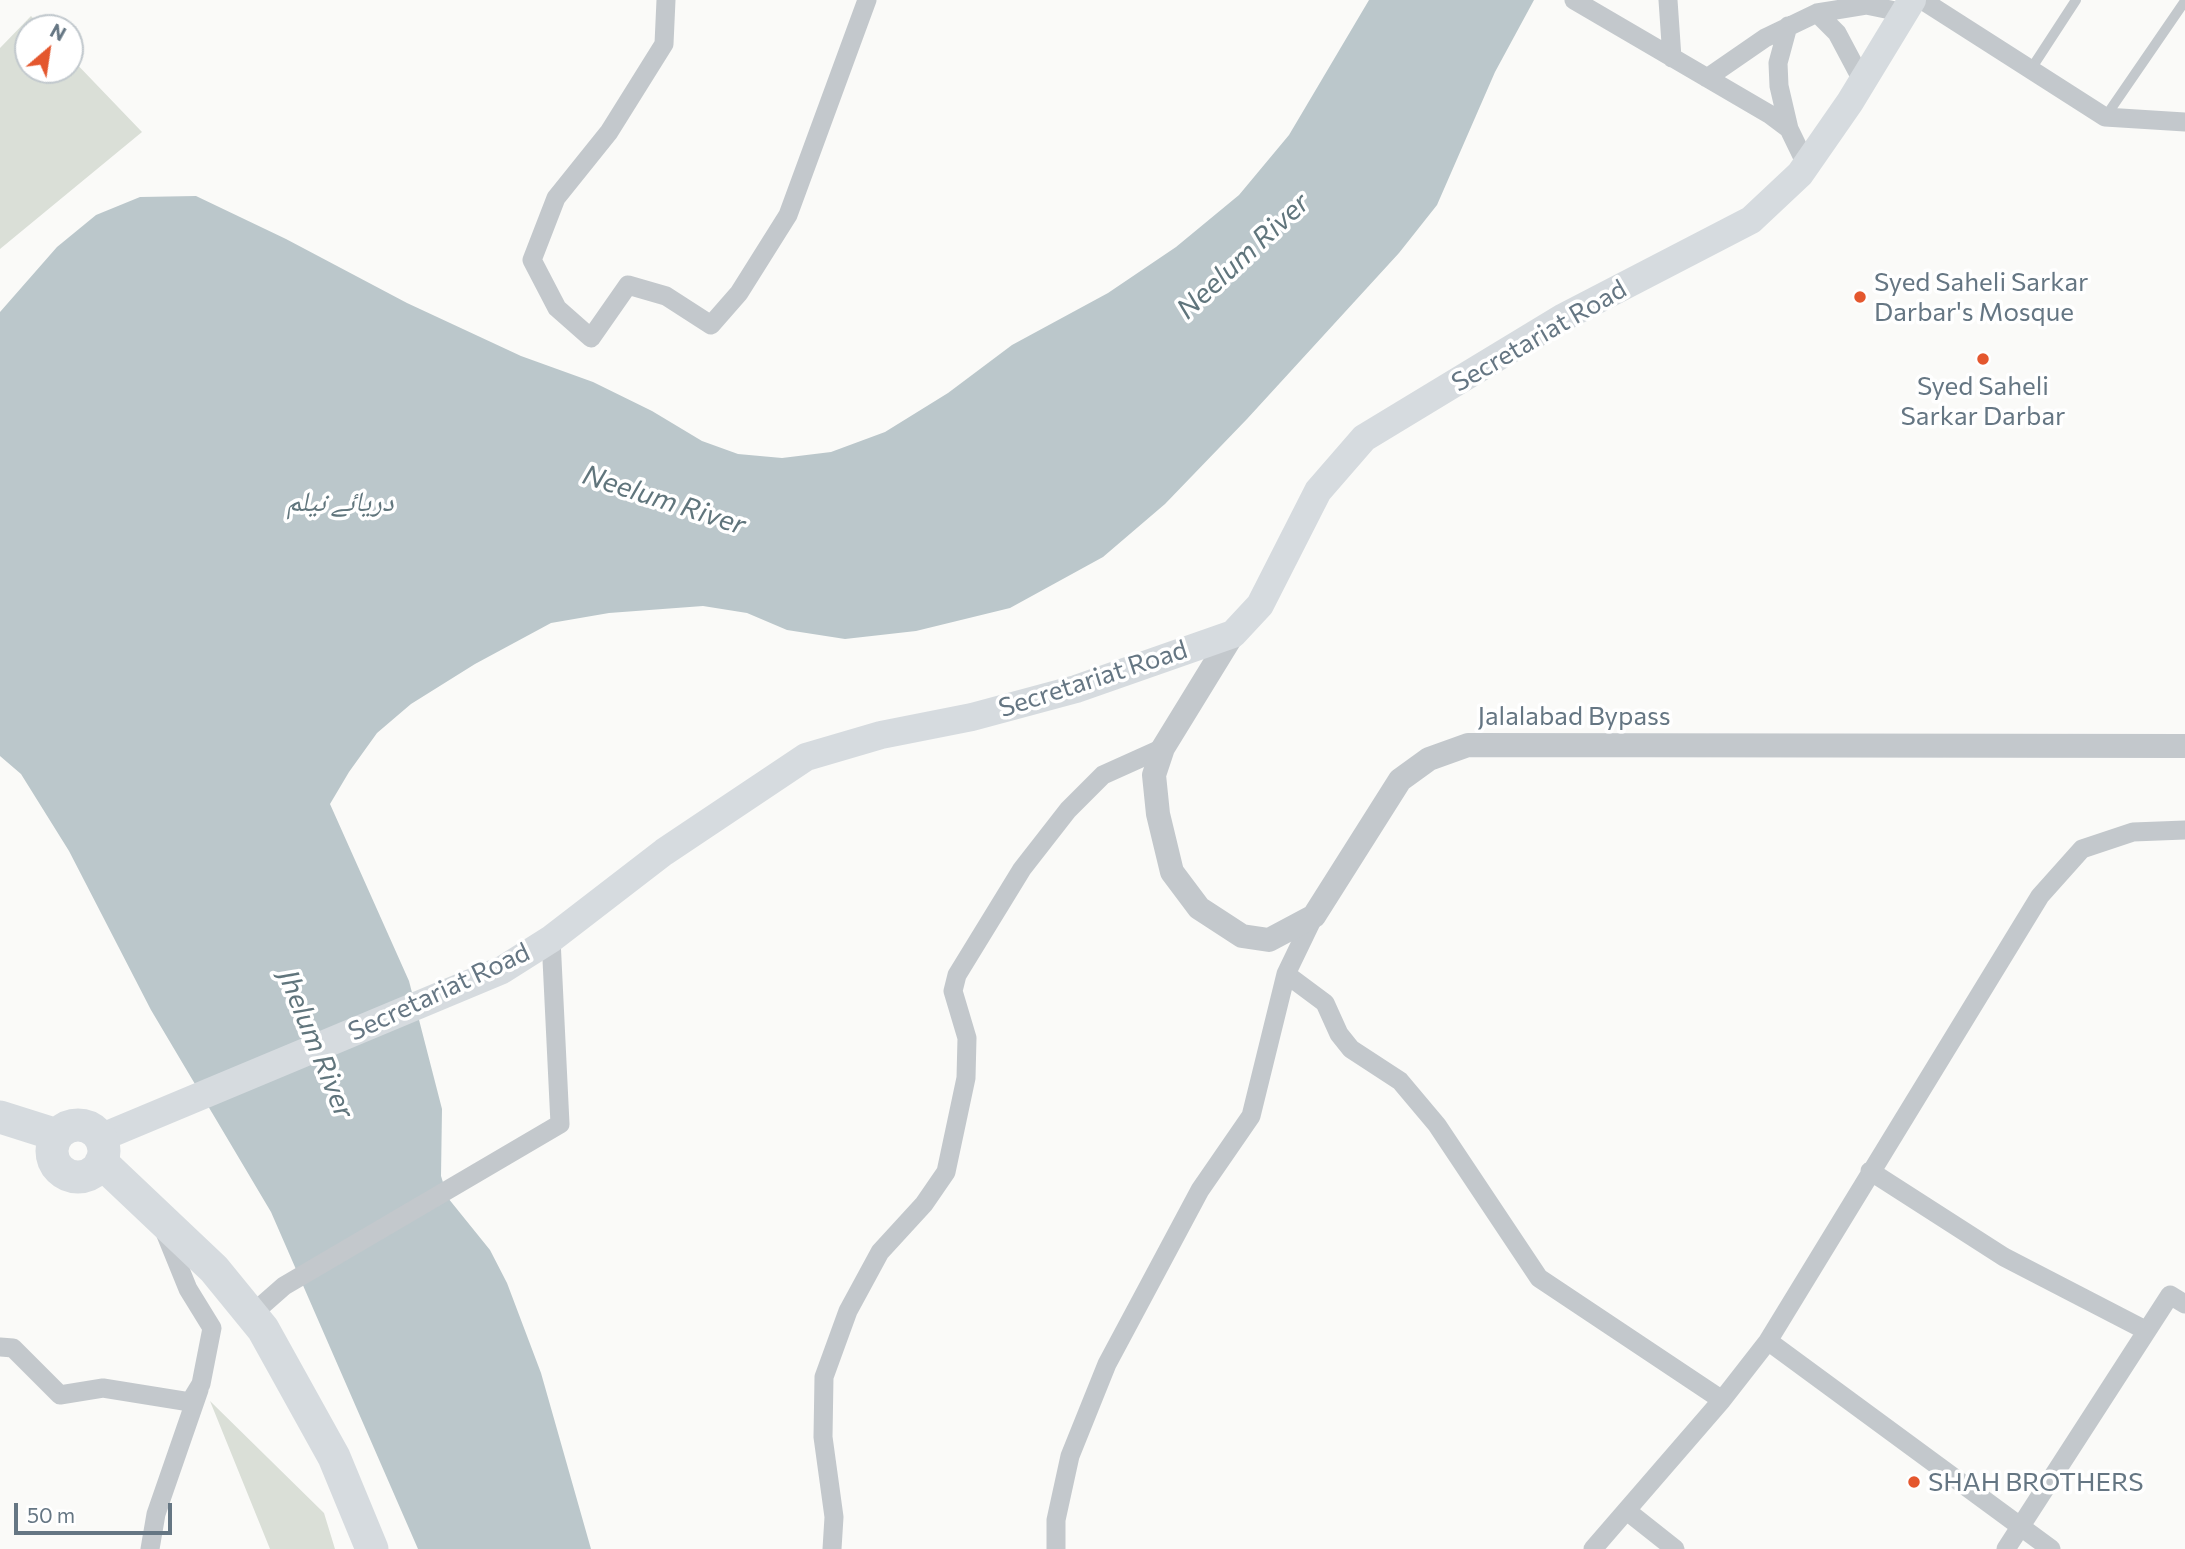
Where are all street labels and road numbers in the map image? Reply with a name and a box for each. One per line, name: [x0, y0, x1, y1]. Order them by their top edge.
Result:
street label: Secretariat Road: [1446, 273, 1632, 399]
street label: Secretariat Road: [995, 634, 1191, 724]
street label: Jalalabad Bypass: [1477, 700, 1671, 732]
street label: Secretariat Road: [343, 936, 535, 1048]

